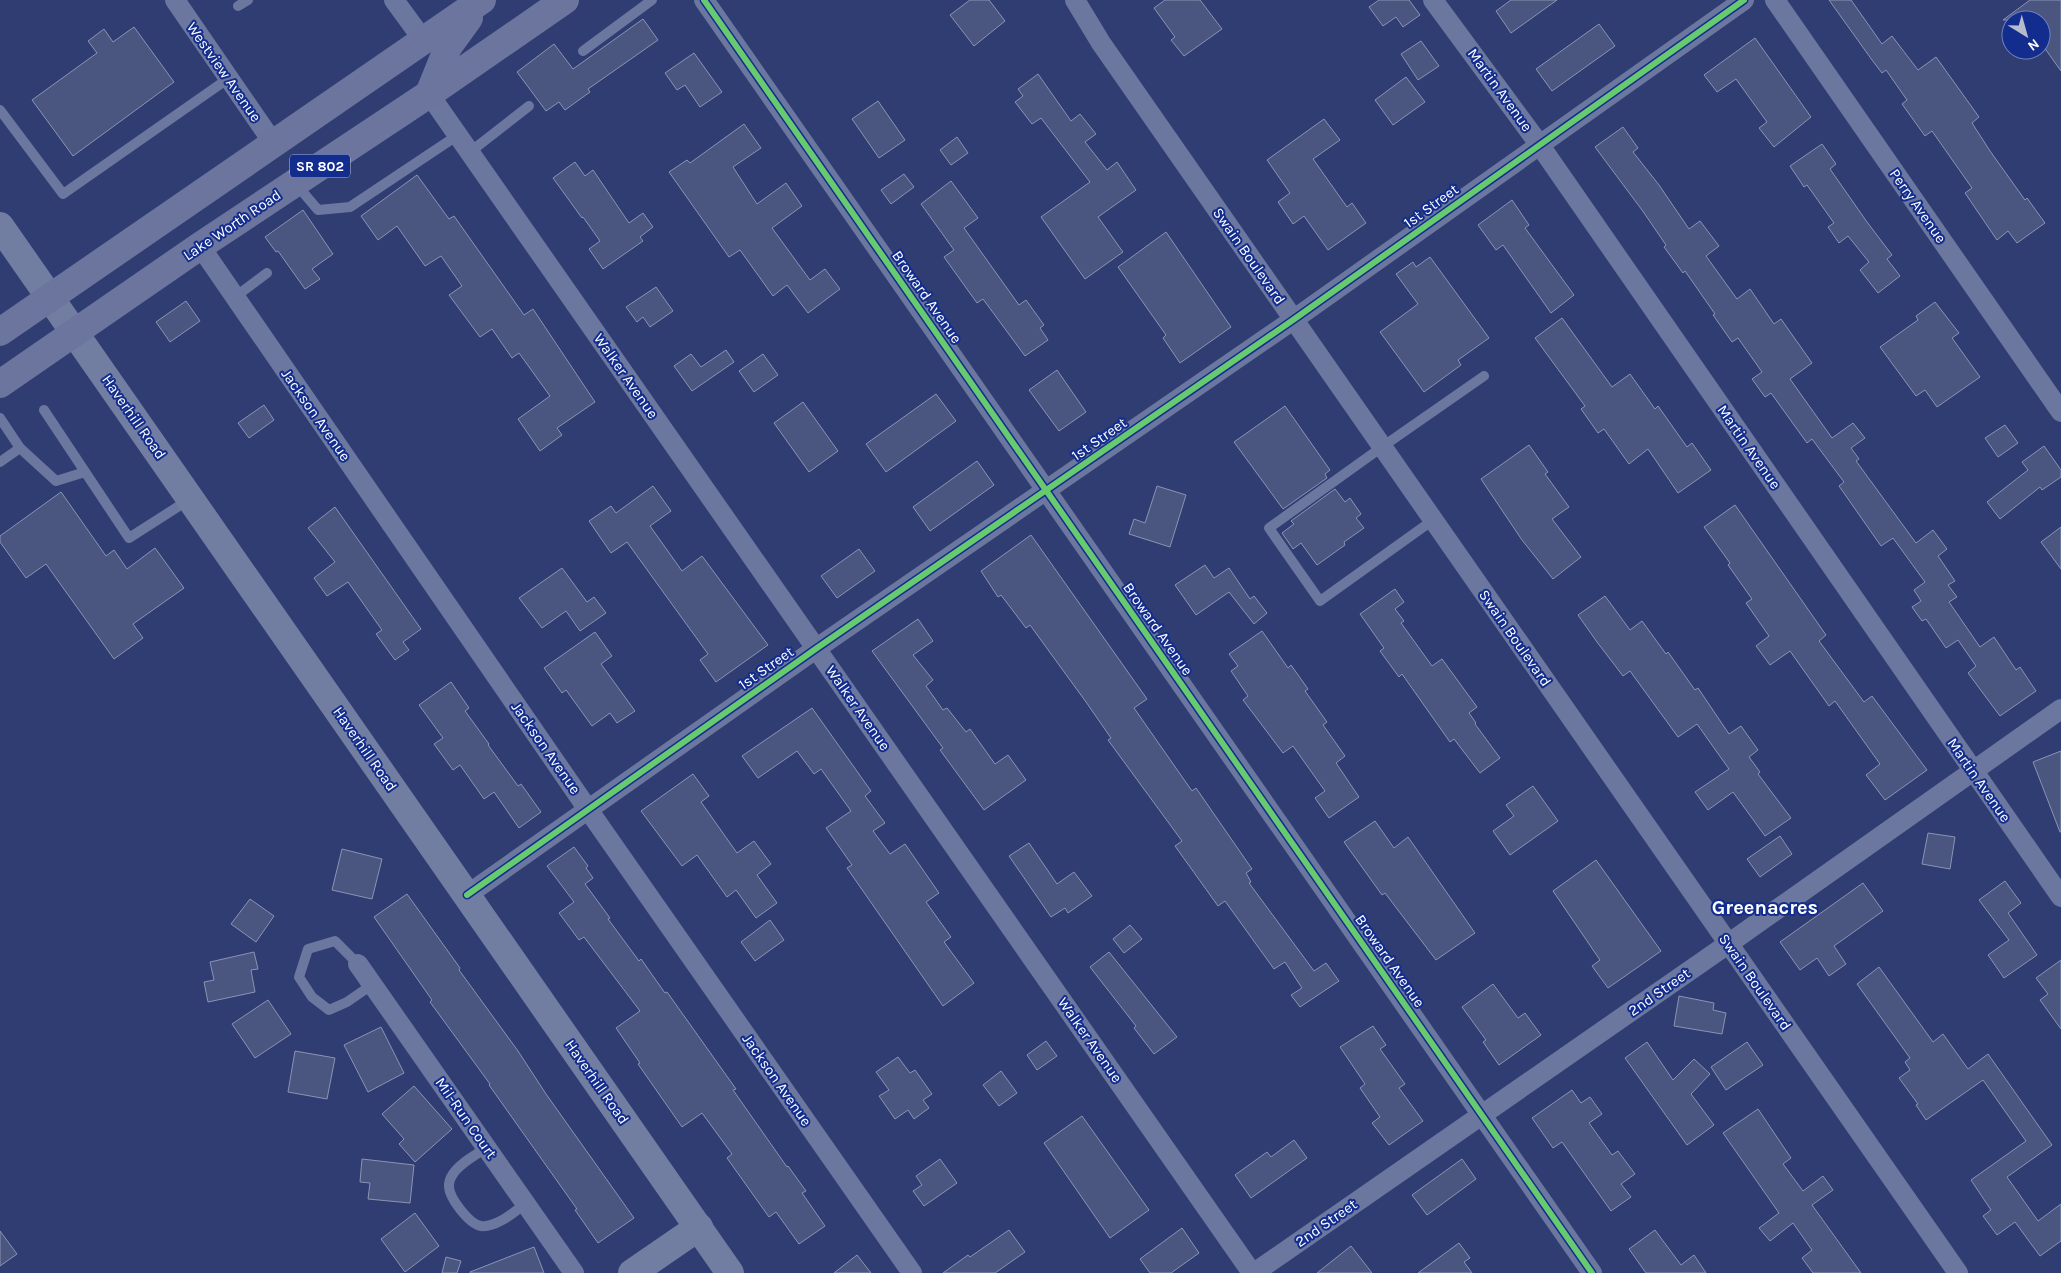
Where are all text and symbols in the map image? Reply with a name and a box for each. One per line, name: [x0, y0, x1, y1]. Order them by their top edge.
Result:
north arrow: [2001, 10, 2051, 60]
street label: Westview Avenue: [183, 19, 265, 125]
text: N: [2024, 35, 2043, 55]
street label: Martin Avenue: [1464, 45, 1536, 135]
road number: SR 802: [290, 154, 350, 178]
street label: Perry Avenue: [1886, 165, 1950, 247]
street label: 1st Street: [1400, 180, 1462, 232]
street label: Lake Worth Road: [180, 186, 284, 264]
street label: Swain Boulevard: [1209, 204, 1289, 308]
street label: Broward Avenue: [888, 247, 966, 347]
street label: Walker Avenue: [590, 330, 662, 422]
street label: Jackson Avenue: [277, 365, 355, 465]
street label: Haverhill Road: [98, 371, 170, 463]
street label: Martin Avenue: [1713, 402, 1785, 492]
street label: 1st Street: [1068, 413, 1130, 465]
street label: Broward Avenue: [1119, 579, 1197, 679]
street label: Swain Boulevard: [1475, 586, 1555, 690]
street label: 1st Street: [735, 642, 797, 694]
street label: Walker Avenue: [822, 662, 894, 754]
street label: Jackson Avenue: [507, 698, 585, 798]
street label: Haverhill Road: [329, 703, 401, 795]
street label: Martin Avenue: [1943, 735, 2015, 825]
district label: Greenacres: [1712, 896, 1818, 919]
street label: Broward Avenue: [1351, 911, 1429, 1011]
street label: Swain Boulevard: [1715, 930, 1795, 1034]
street label: 2nd Street: [1625, 964, 1694, 1020]
street label: Walker Avenue: [1054, 994, 1126, 1086]
street label: Jackson Avenue: [738, 1030, 816, 1130]
street label: Haverhill Road: [561, 1036, 633, 1128]
street label: Mil-Run Court: [431, 1074, 501, 1162]
street label: 2nd Street: [1292, 1195, 1361, 1251]

